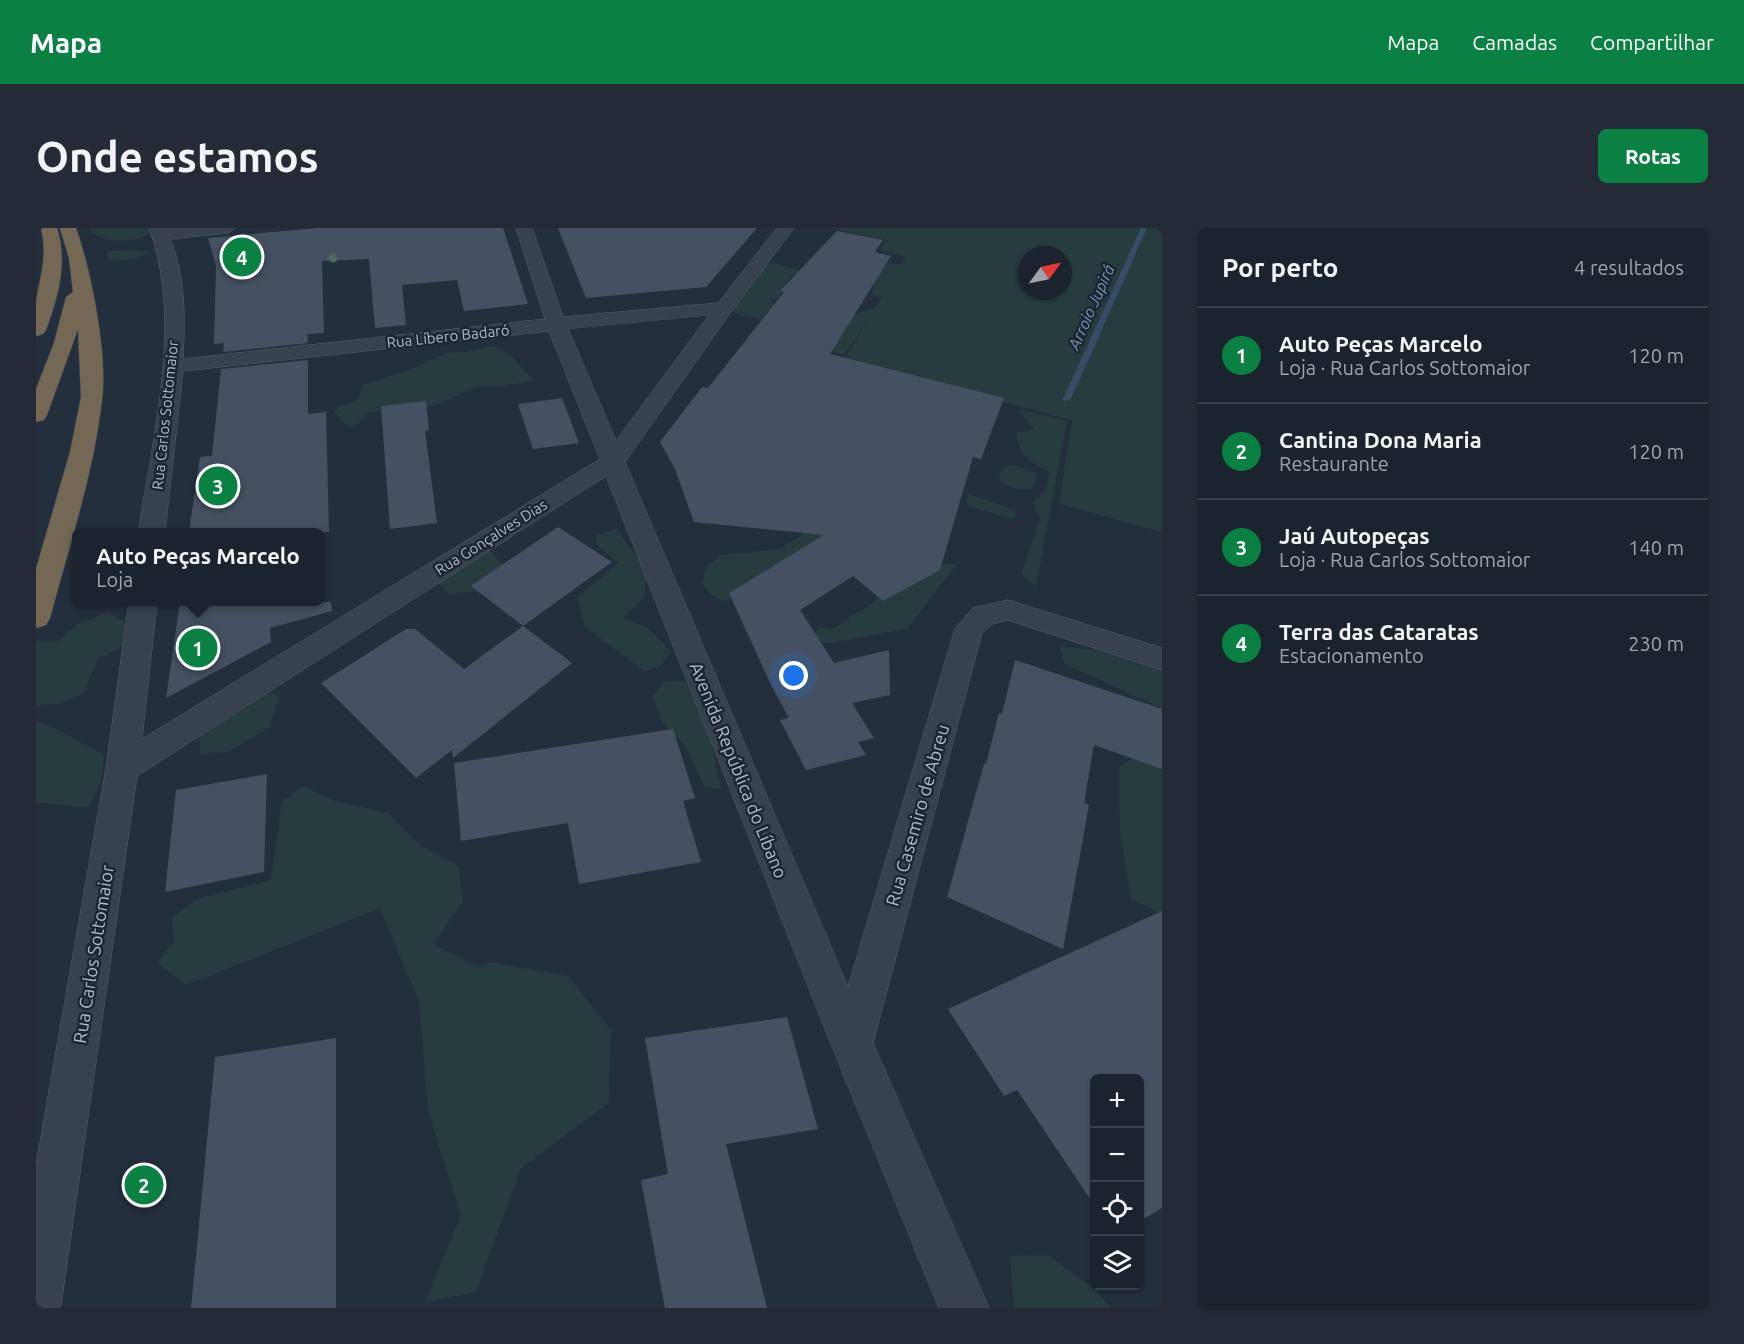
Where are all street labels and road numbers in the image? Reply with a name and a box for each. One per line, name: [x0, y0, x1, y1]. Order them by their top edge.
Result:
street label: Rua Líbero Badaró: [386, 321, 510, 351]
street label: Rua Carlos Sottomaior: [149, 339, 181, 491]
street label: Rua Gonçalves Dias: [432, 496, 550, 578]
street label: Avenida República do Líbano: [686, 659, 792, 881]
street label: Rua Casemiro de Abreu: [881, 722, 953, 908]
street label: Rua Carlos Sottomaior: [69, 863, 117, 1045]

